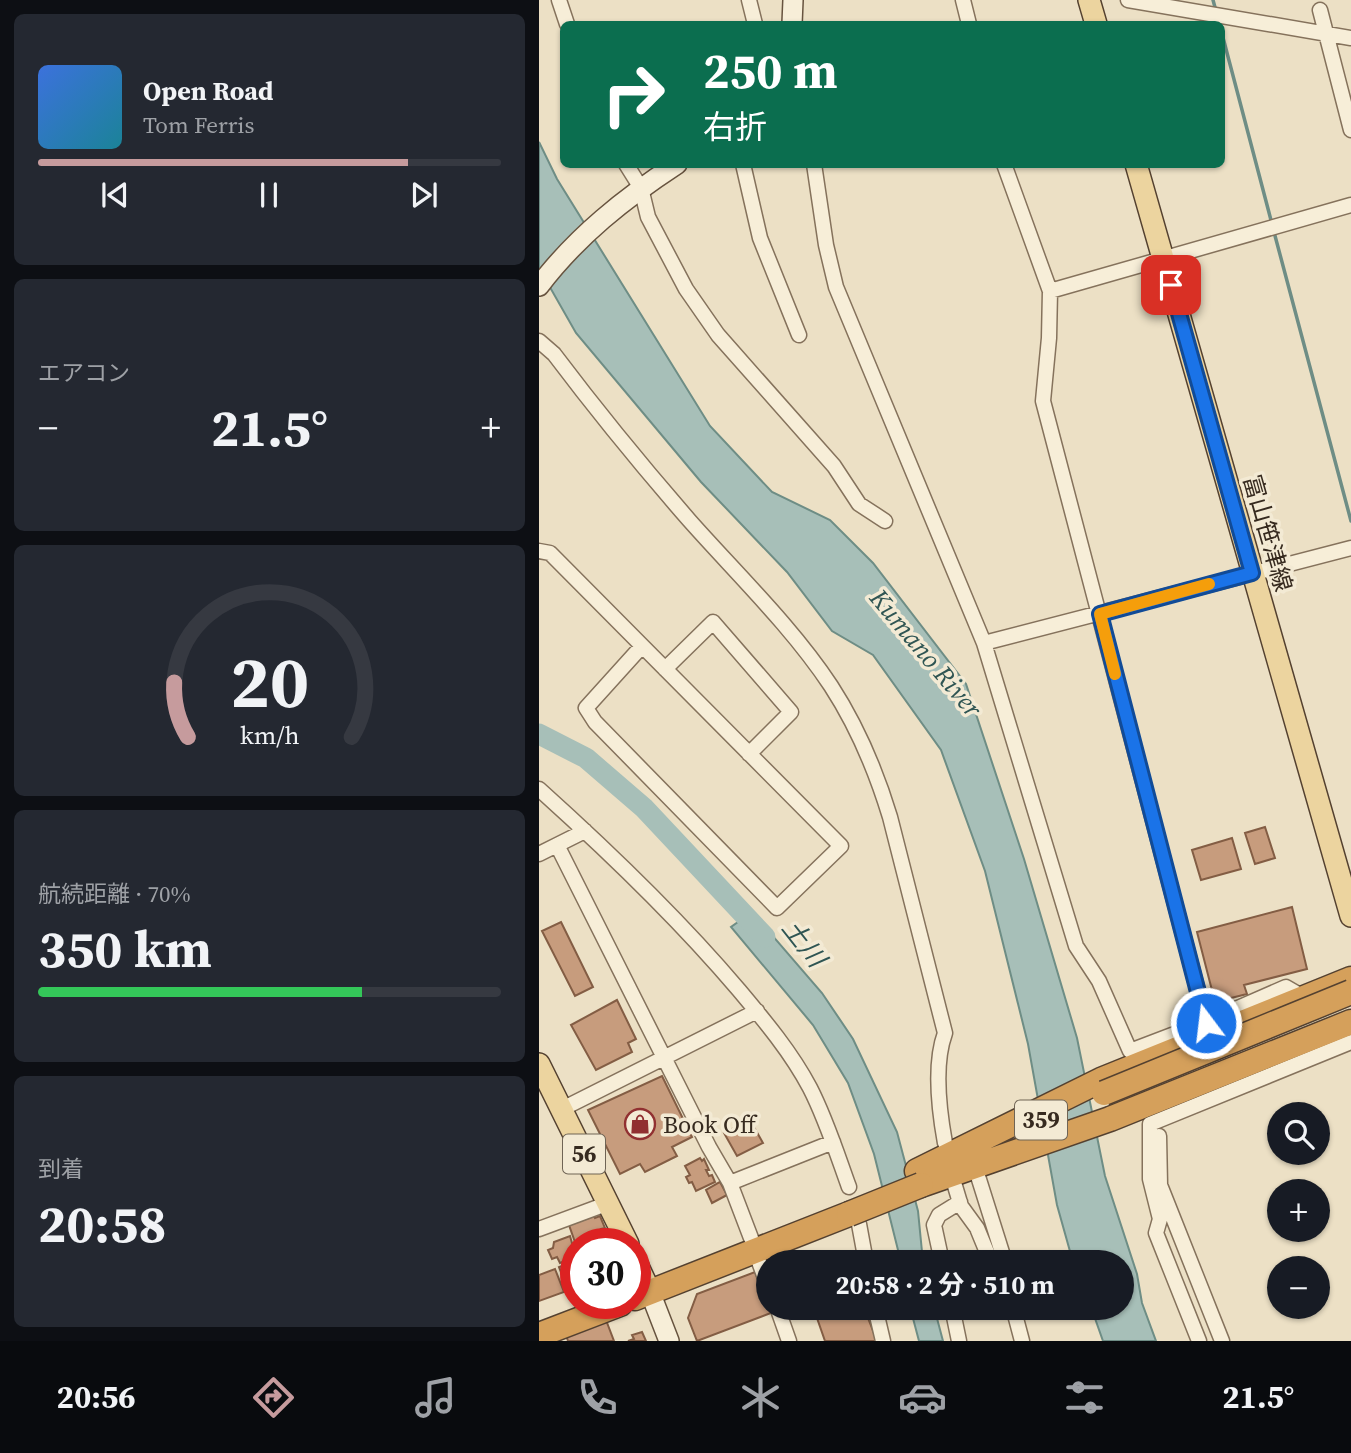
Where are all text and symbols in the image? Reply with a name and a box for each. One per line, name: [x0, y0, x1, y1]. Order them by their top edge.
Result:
text: 250 m: [703, 37, 838, 104]
icon: right: [588, 49, 679, 140]
text: Open Road: [143, 73, 274, 109]
text: 右折: [703, 105, 767, 149]
text: Tom Ferris: [143, 109, 254, 141]
icon: previous: [96, 176, 134, 214]
icon: pause: [250, 176, 288, 214]
icon: next: [405, 176, 443, 214]
pin: [1141, 255, 1201, 315]
icon: arrive: [1152, 266, 1190, 304]
text: エアコン: [38, 357, 130, 389]
text: 21.5°: [211, 392, 328, 463]
text: −: [38, 402, 58, 454]
text: +: [481, 402, 501, 454]
street label: 富山笹津線: [1236, 471, 1300, 595]
water label: Kumano River: [861, 580, 991, 725]
text: 20: [230, 632, 309, 731]
text: km/h: [240, 717, 299, 751]
text: 航続距離 · 70%: [38, 878, 191, 910]
water label: 土川: [774, 911, 836, 977]
text: 350 km: [38, 913, 212, 984]
position arrow: [1169, 986, 1243, 1060]
road number: 359: [1015, 1100, 1067, 1140]
map controls: [1267, 1102, 1330, 1319]
button: search: [1267, 1102, 1330, 1165]
shop icon: Book Off: [623, 1107, 657, 1141]
place label: Book Off: [663, 1108, 758, 1141]
road number: 56: [563, 1134, 605, 1174]
text: 到着: [38, 1153, 84, 1185]
button: +: [1267, 1179, 1330, 1242]
text: 20:58: [38, 1188, 166, 1259]
speed limit sign: 30: [560, 1228, 651, 1319]
button: −: [1267, 1256, 1330, 1319]
text: 20:58 · 2 分 · 510 m: [835, 1267, 1055, 1303]
icon: directions: [249, 1373, 298, 1422]
icon: music: [411, 1373, 460, 1422]
icon: phone: [573, 1373, 622, 1422]
icon: climate: [736, 1373, 785, 1422]
icon: car: [898, 1373, 947, 1422]
icon: filters: [1060, 1373, 1109, 1422]
text: 20:56: [57, 1375, 136, 1419]
text: 21.5°: [1222, 1375, 1294, 1419]

